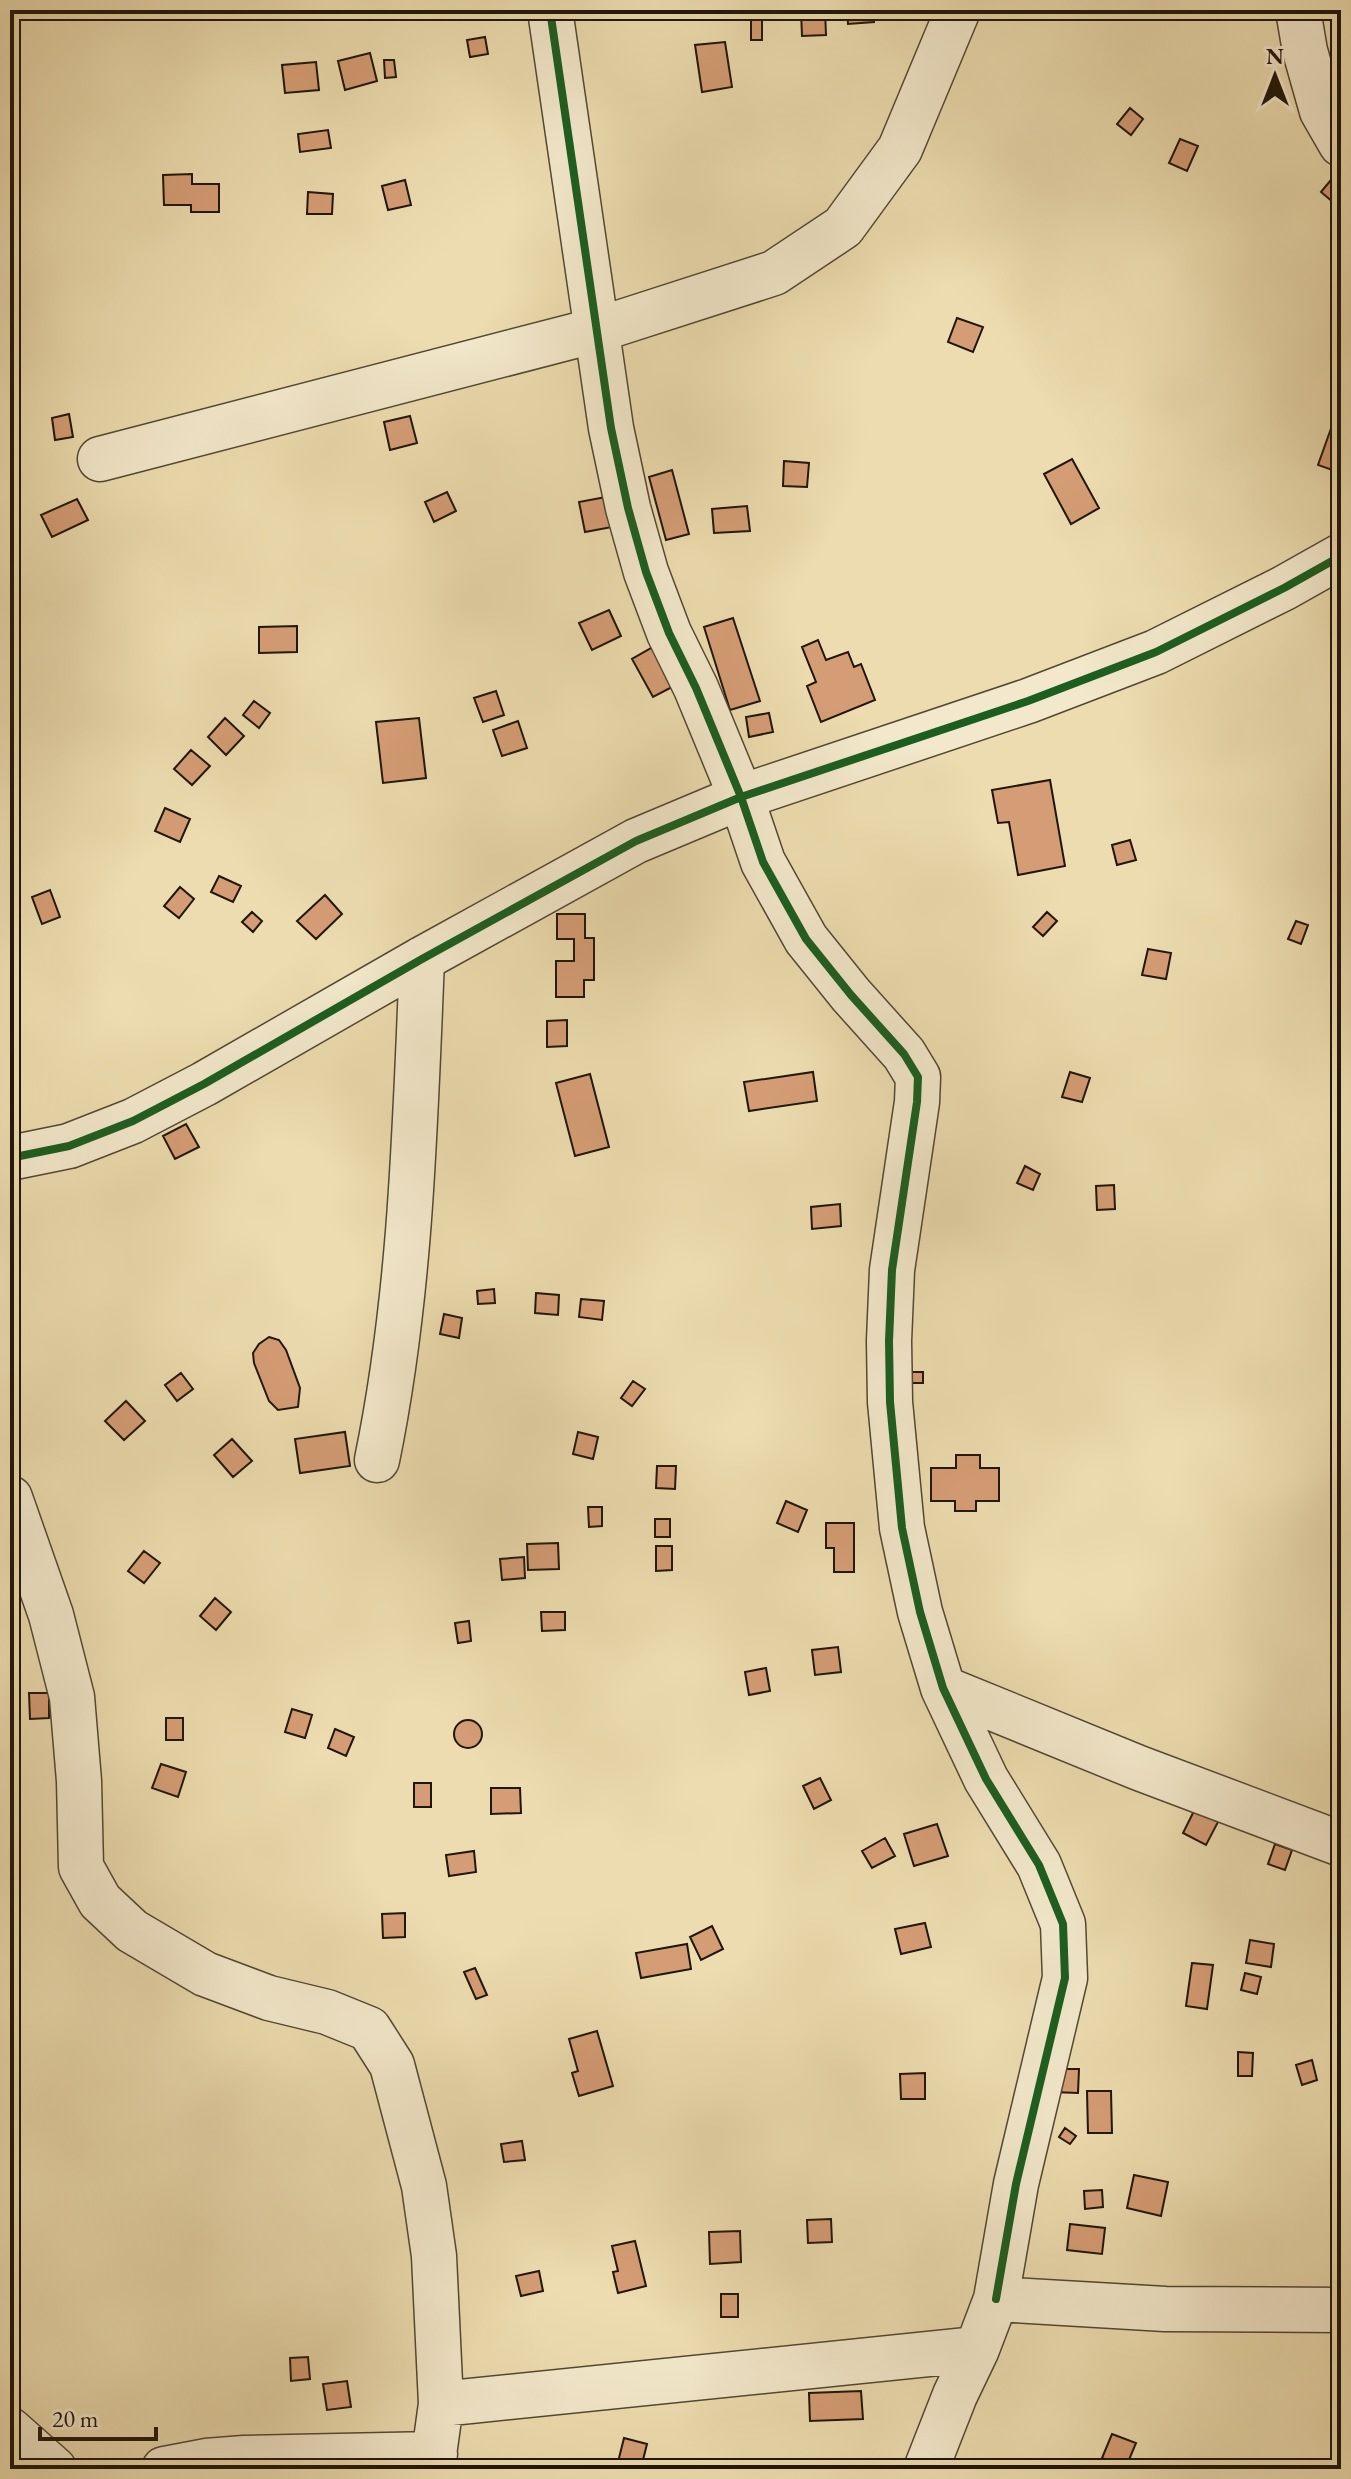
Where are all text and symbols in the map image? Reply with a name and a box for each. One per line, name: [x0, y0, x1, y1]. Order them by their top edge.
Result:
north arrow: [1235, 36, 1315, 116]
text: N: [1266, 42, 1284, 71]
scale bar: [40, 2391, 156, 2441]
text: 20 m: [52, 2403, 99, 2434]

